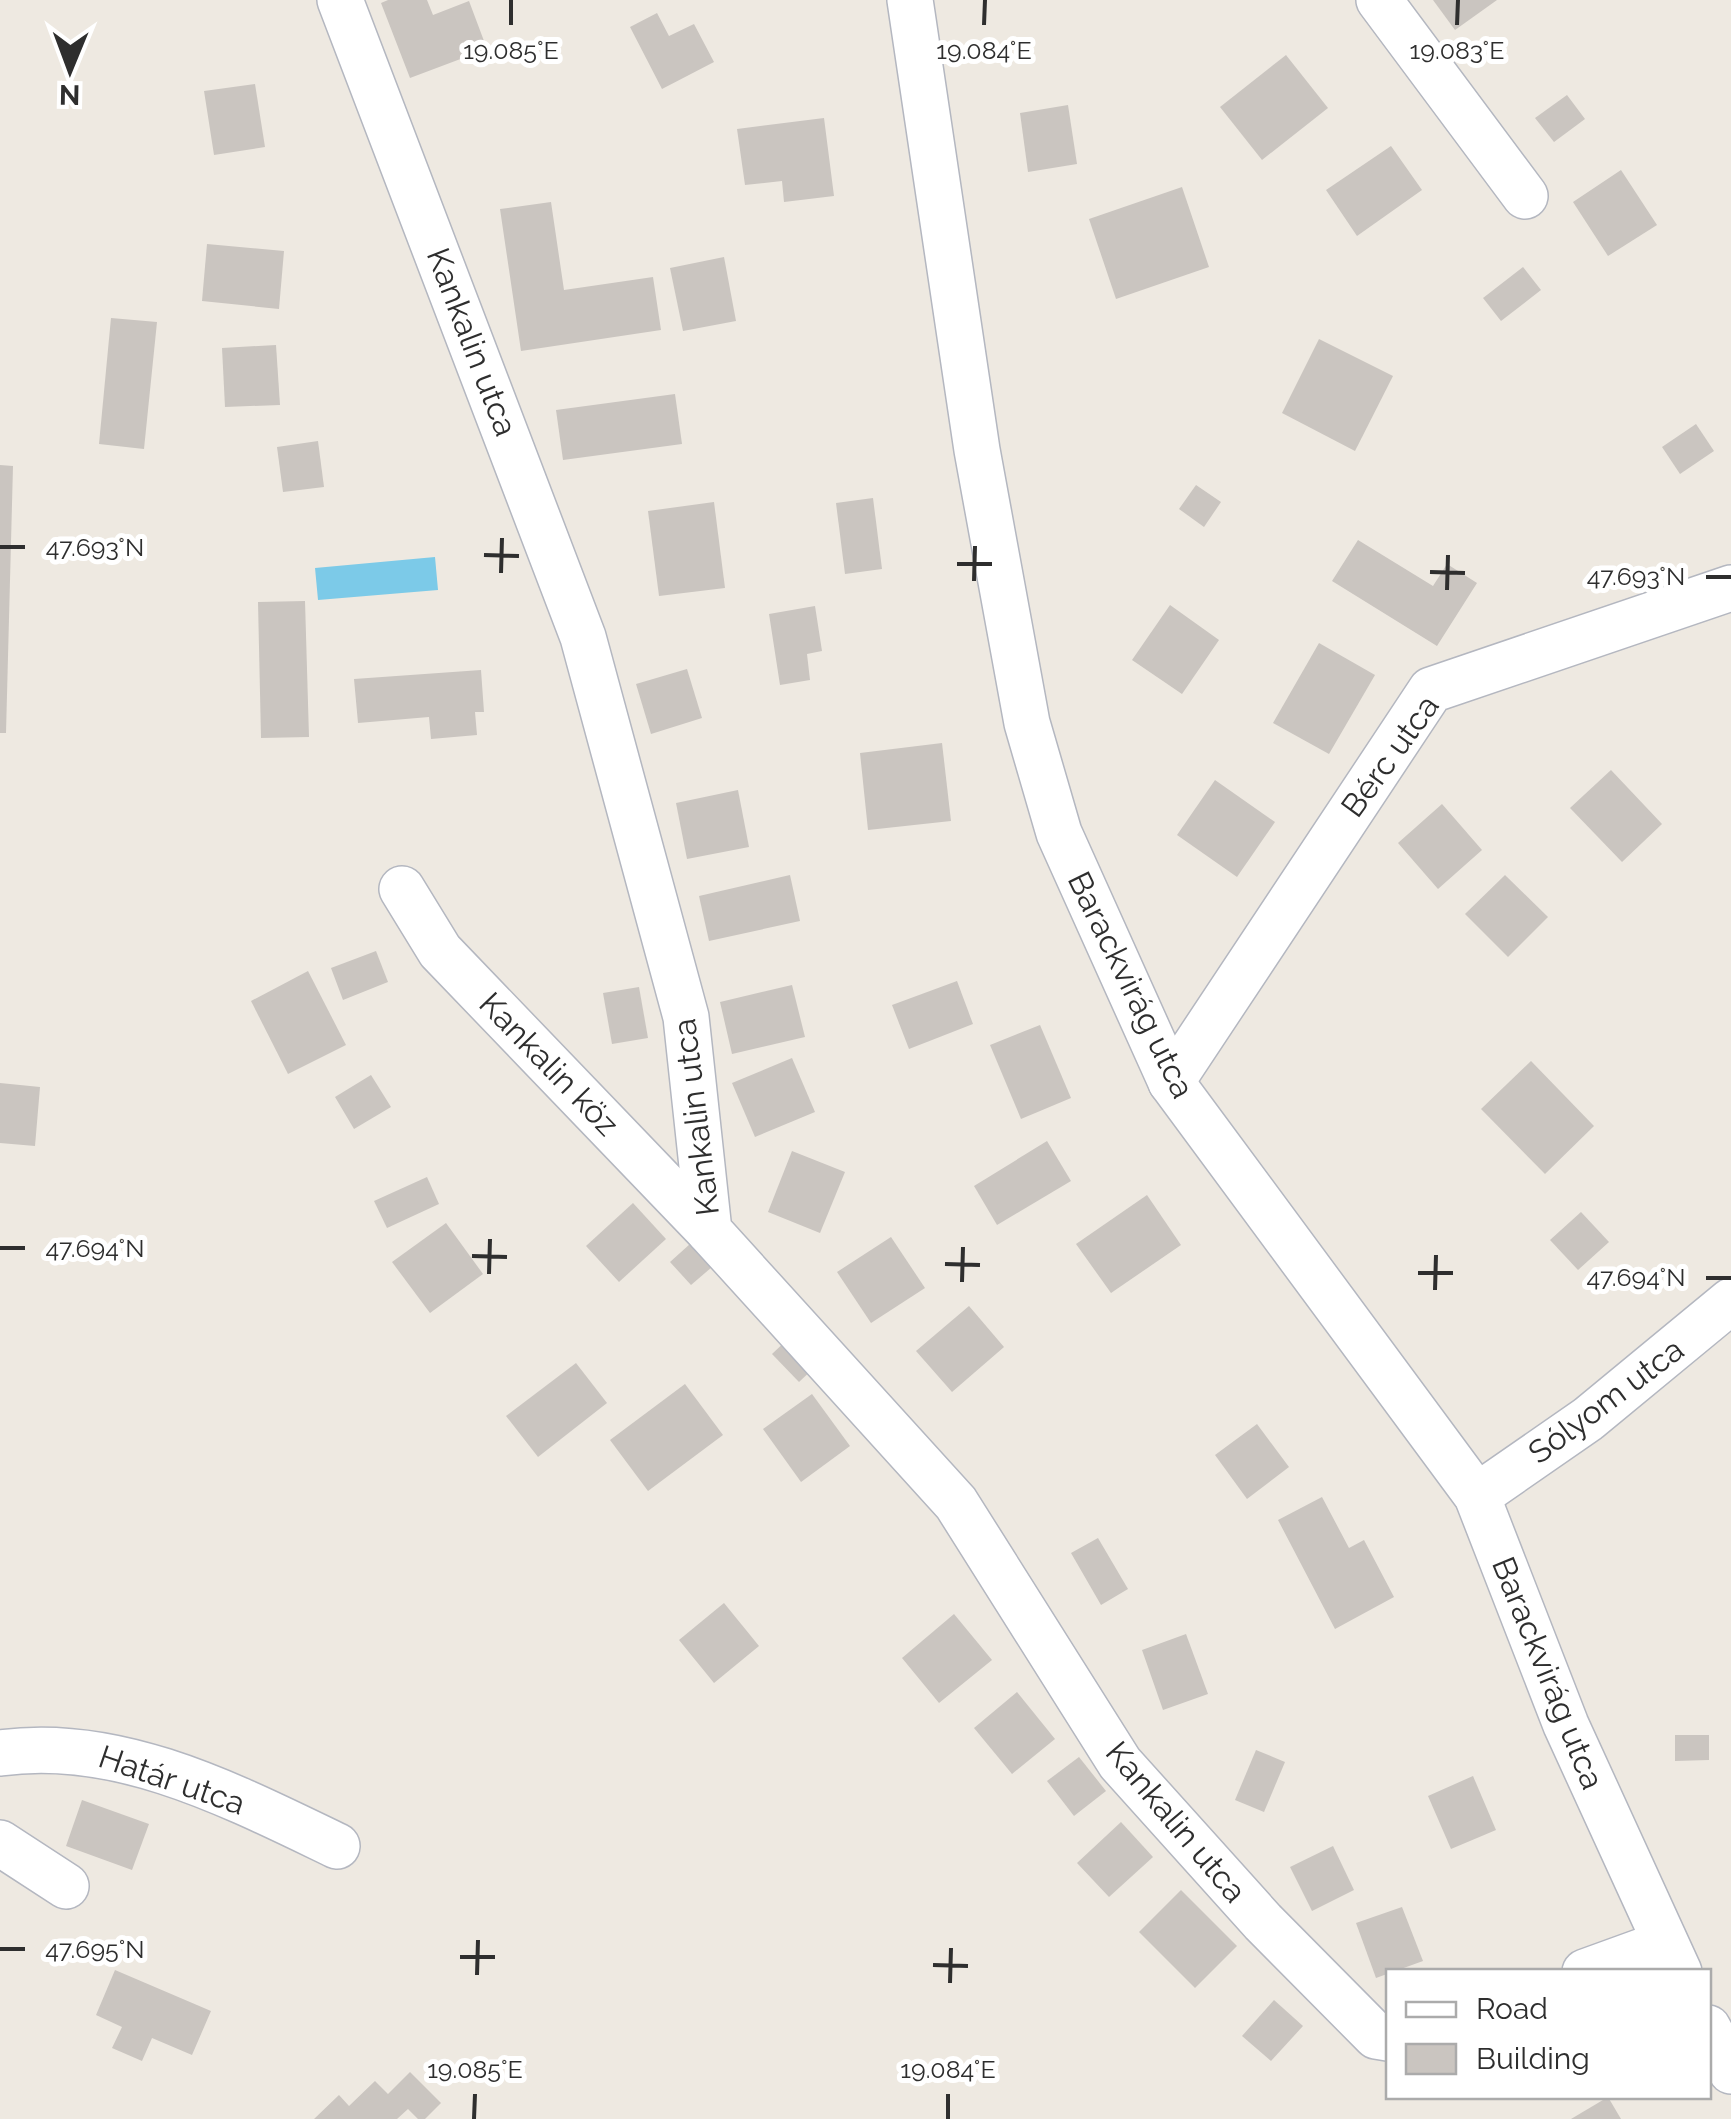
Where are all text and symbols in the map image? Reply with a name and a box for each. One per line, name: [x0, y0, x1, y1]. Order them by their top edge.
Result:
north arrow: [20, 20, 120, 120]
text: 19.085°E: [463, 35, 559, 65]
text: 19.084°E: [936, 35, 1032, 65]
text: 19.083°E: [1410, 35, 1504, 65]
text: N: [59, 78, 81, 111]
street label: Kankalin utca: [420, 243, 525, 441]
text: 47.693°N: [46, 532, 144, 562]
text: 47.693°N: [1587, 561, 1685, 591]
street label: Bérc utca: [1333, 688, 1446, 824]
street label: Barackvirág utca: [1061, 866, 1202, 1104]
street label: Kankalin köz: [472, 985, 627, 1143]
street label: Kankalin utca: [665, 1017, 726, 1218]
text: 47.694°N: [45, 1233, 145, 1263]
text: 47.694°N: [1586, 1262, 1686, 1292]
street label: Sólyom utca: [1521, 1330, 1690, 1471]
street label: Barackvirág utca: [1485, 1551, 1612, 1794]
street label: Kankalin utca: [1099, 1734, 1254, 1909]
street label: Határ utca: [94, 1737, 250, 1822]
text: 47.695°N: [45, 1934, 145, 1964]
legend: [1386, 1969, 1711, 2099]
text: Road: [1476, 1991, 1548, 2026]
text: Building: [1476, 2041, 1590, 2076]
text: 19.085°E: [427, 2054, 523, 2084]
text: 19.084°E: [900, 2054, 996, 2084]

